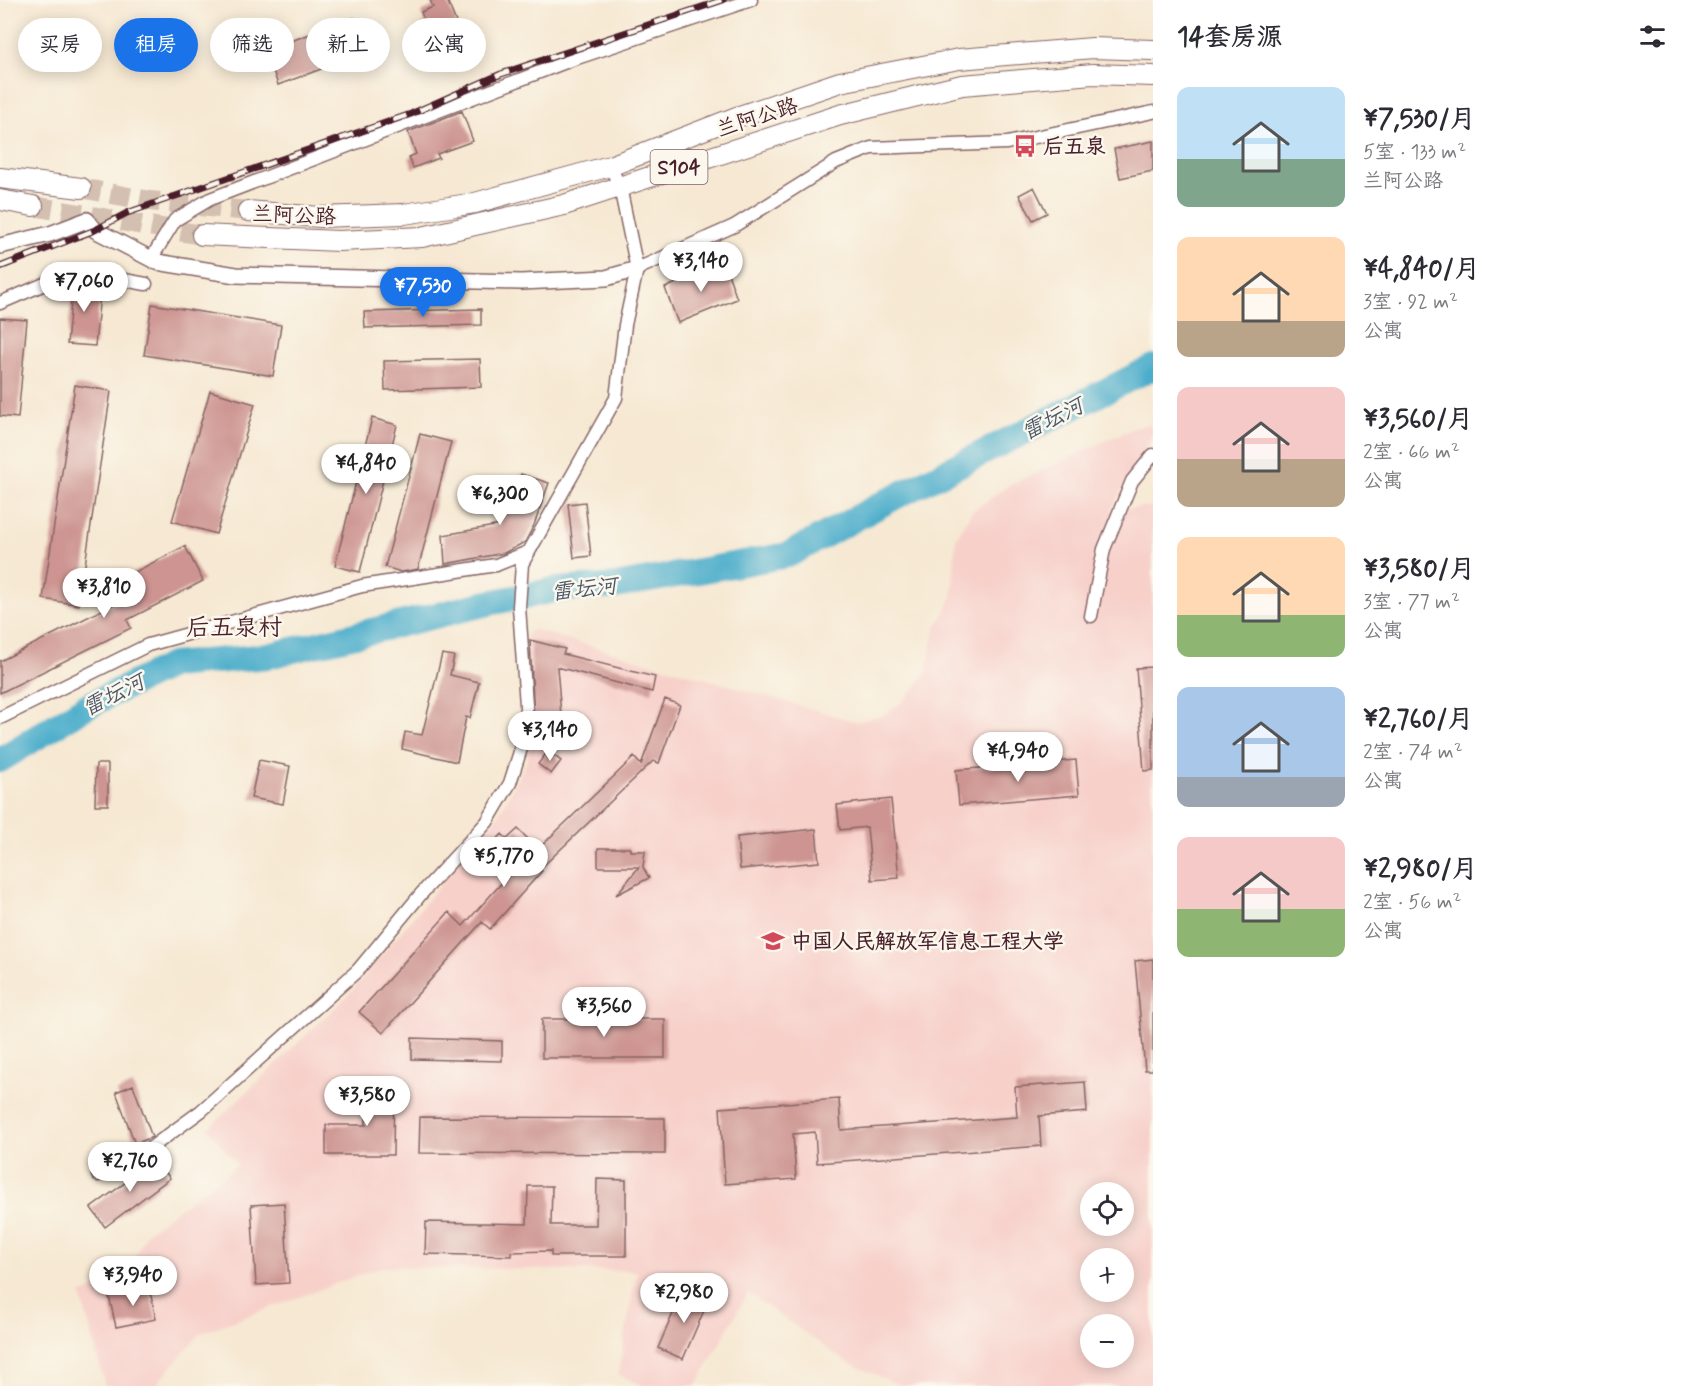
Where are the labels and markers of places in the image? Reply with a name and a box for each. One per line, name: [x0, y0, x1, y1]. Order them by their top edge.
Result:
bus stop icon: 后五泉: [1012, 133, 1038, 159]
place label: 后五泉: [1043, 133, 1106, 161]
pin: ¥3,140: [652, 242, 750, 293]
pin: ¥7,060: [35, 262, 133, 313]
pin: ¥7,530: [374, 267, 472, 318]
pin: ¥4,840: [317, 444, 415, 495]
pin: ¥6,300: [451, 475, 549, 526]
pin: ¥3,810: [55, 568, 153, 619]
pin: ¥3,140: [501, 711, 599, 762]
pin: ¥4,940: [969, 732, 1067, 783]
pin: ¥5,770: [455, 837, 553, 888]
school or university icon: 中国人民解放军信息工程大学: [760, 928, 786, 954]
place label: 中国人民解放军信息工程大学: [791, 928, 1064, 956]
pin: ¥3,560: [555, 987, 653, 1038]
pin: ¥3,580: [318, 1076, 416, 1127]
pin: ¥2,760: [81, 1142, 179, 1193]
pin: ¥3,940: [84, 1256, 182, 1307]
pin: ¥2,980: [635, 1273, 733, 1324]

